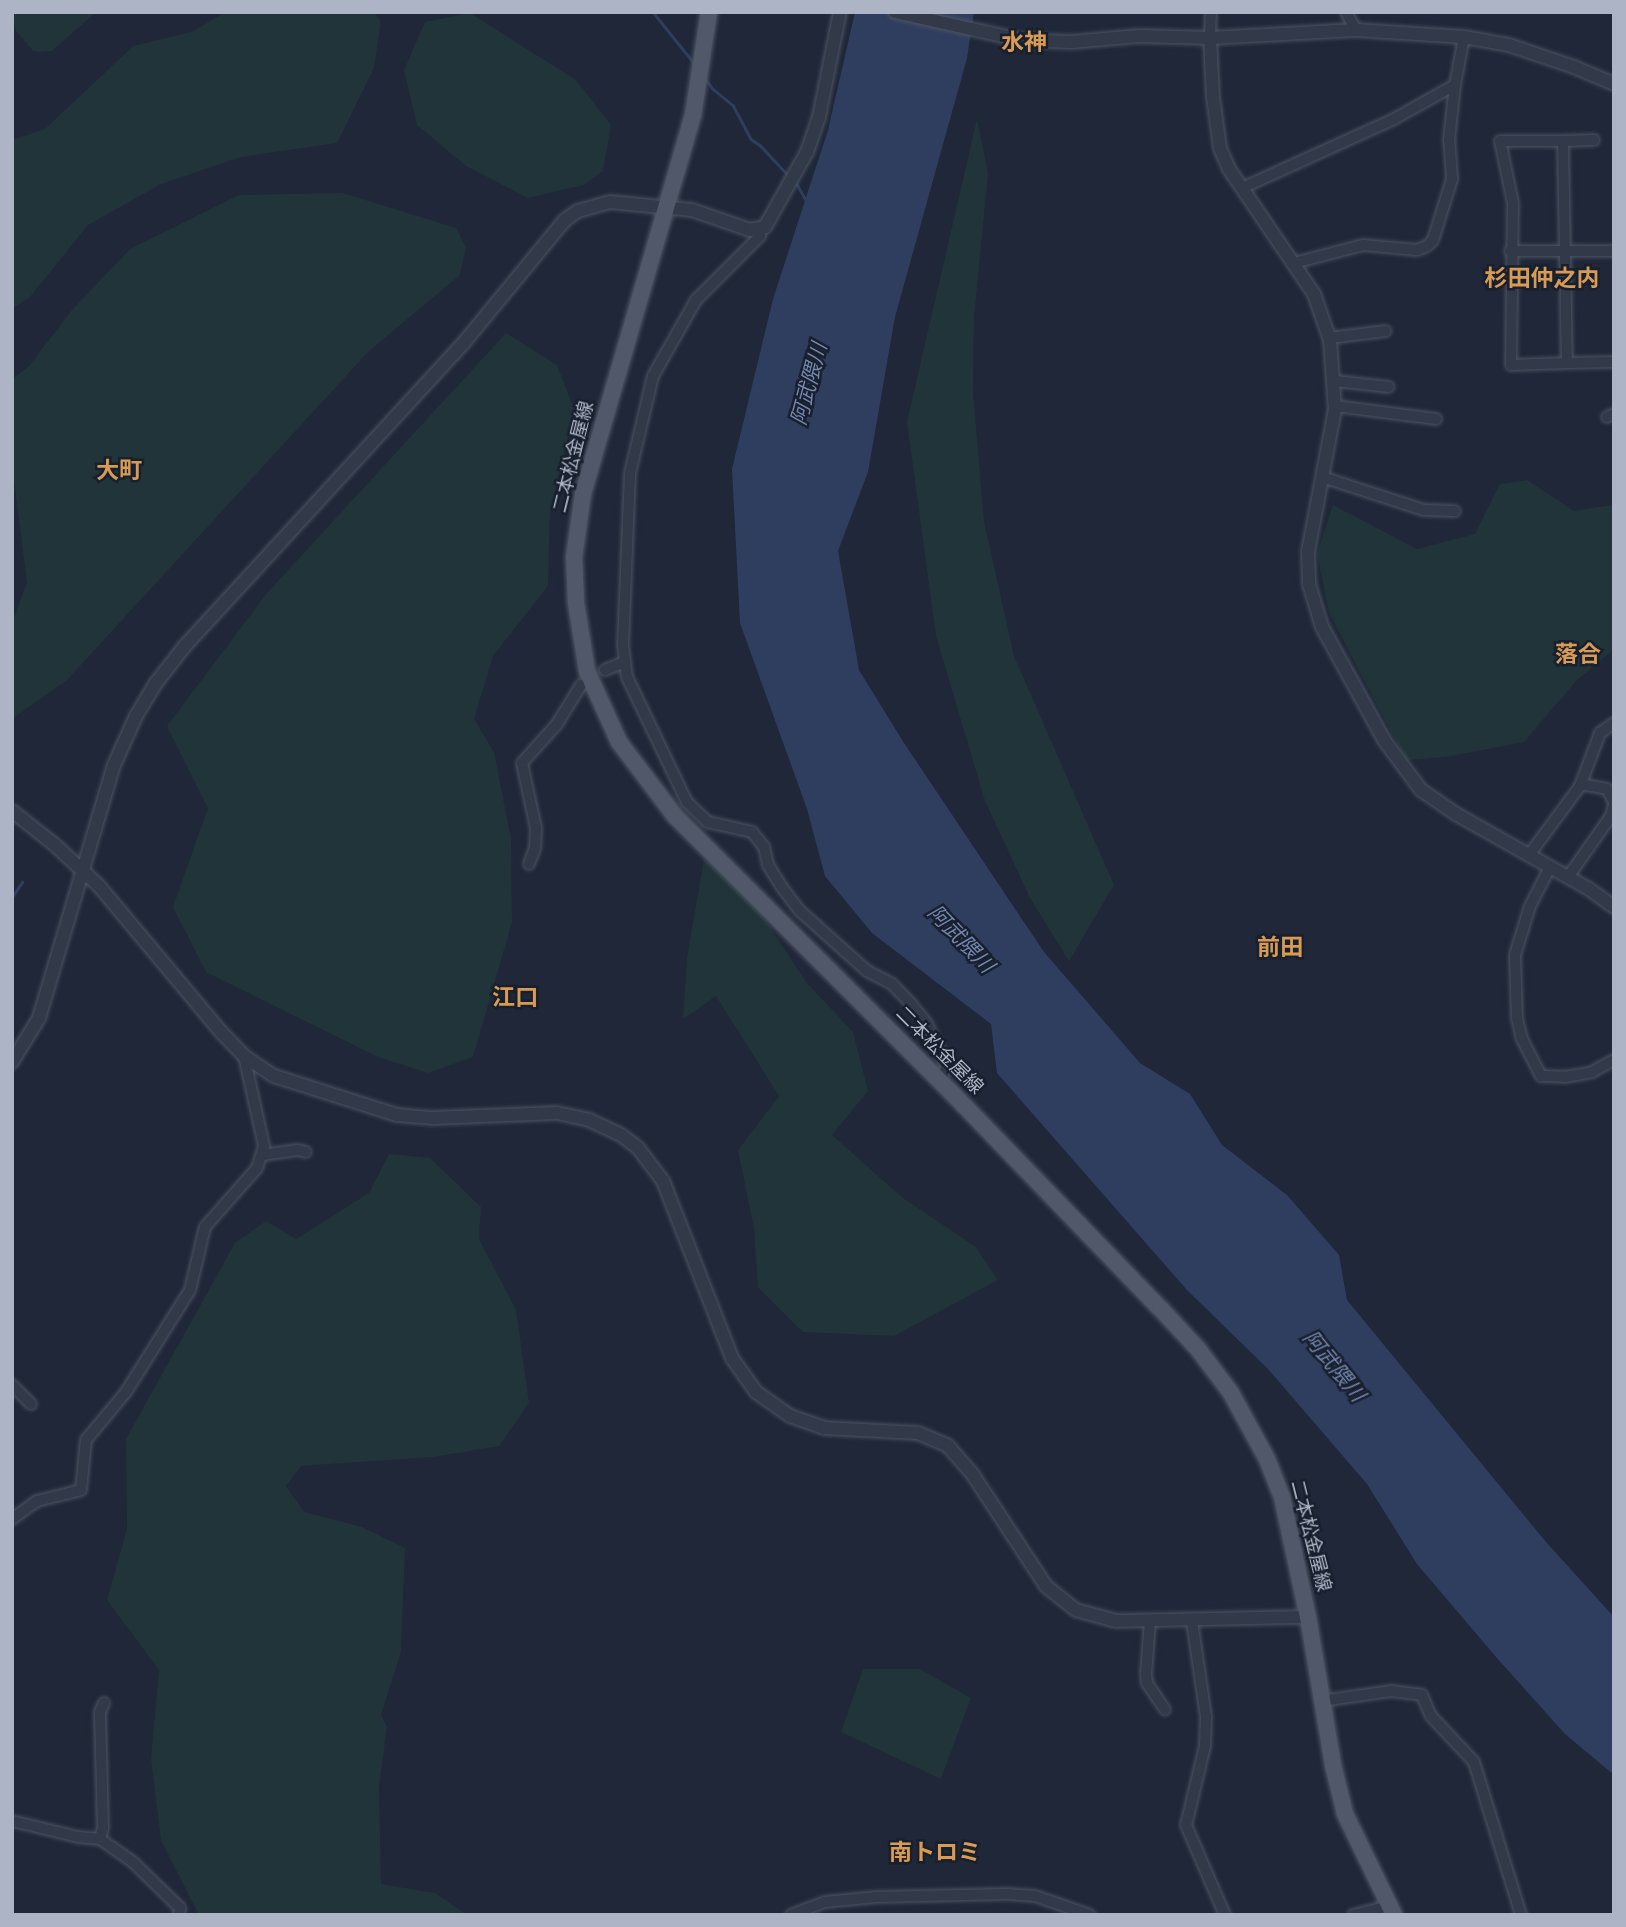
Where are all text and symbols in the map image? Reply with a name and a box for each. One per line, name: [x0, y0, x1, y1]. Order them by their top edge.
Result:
district label: 水神: [1001, 29, 1047, 57]
district label: 杉田仲之内: [1485, 265, 1599, 293]
water label: 阿武隈川: [786, 340, 832, 428]
street label: 二本松金屋線: [549, 399, 599, 515]
district label: 大町: [96, 457, 142, 485]
district label: 落合: [1555, 641, 1601, 669]
water label: 阿武隈川: [923, 900, 999, 978]
district label: 前田: [1257, 934, 1303, 962]
district label: 江口: [492, 984, 538, 1012]
street label: 二本松金屋線: [891, 1003, 987, 1099]
water label: 阿武隈川: [1298, 1325, 1370, 1407]
street label: 二本松金屋線: [1285, 1478, 1335, 1594]
district label: 南トロミ: [889, 1839, 981, 1867]

